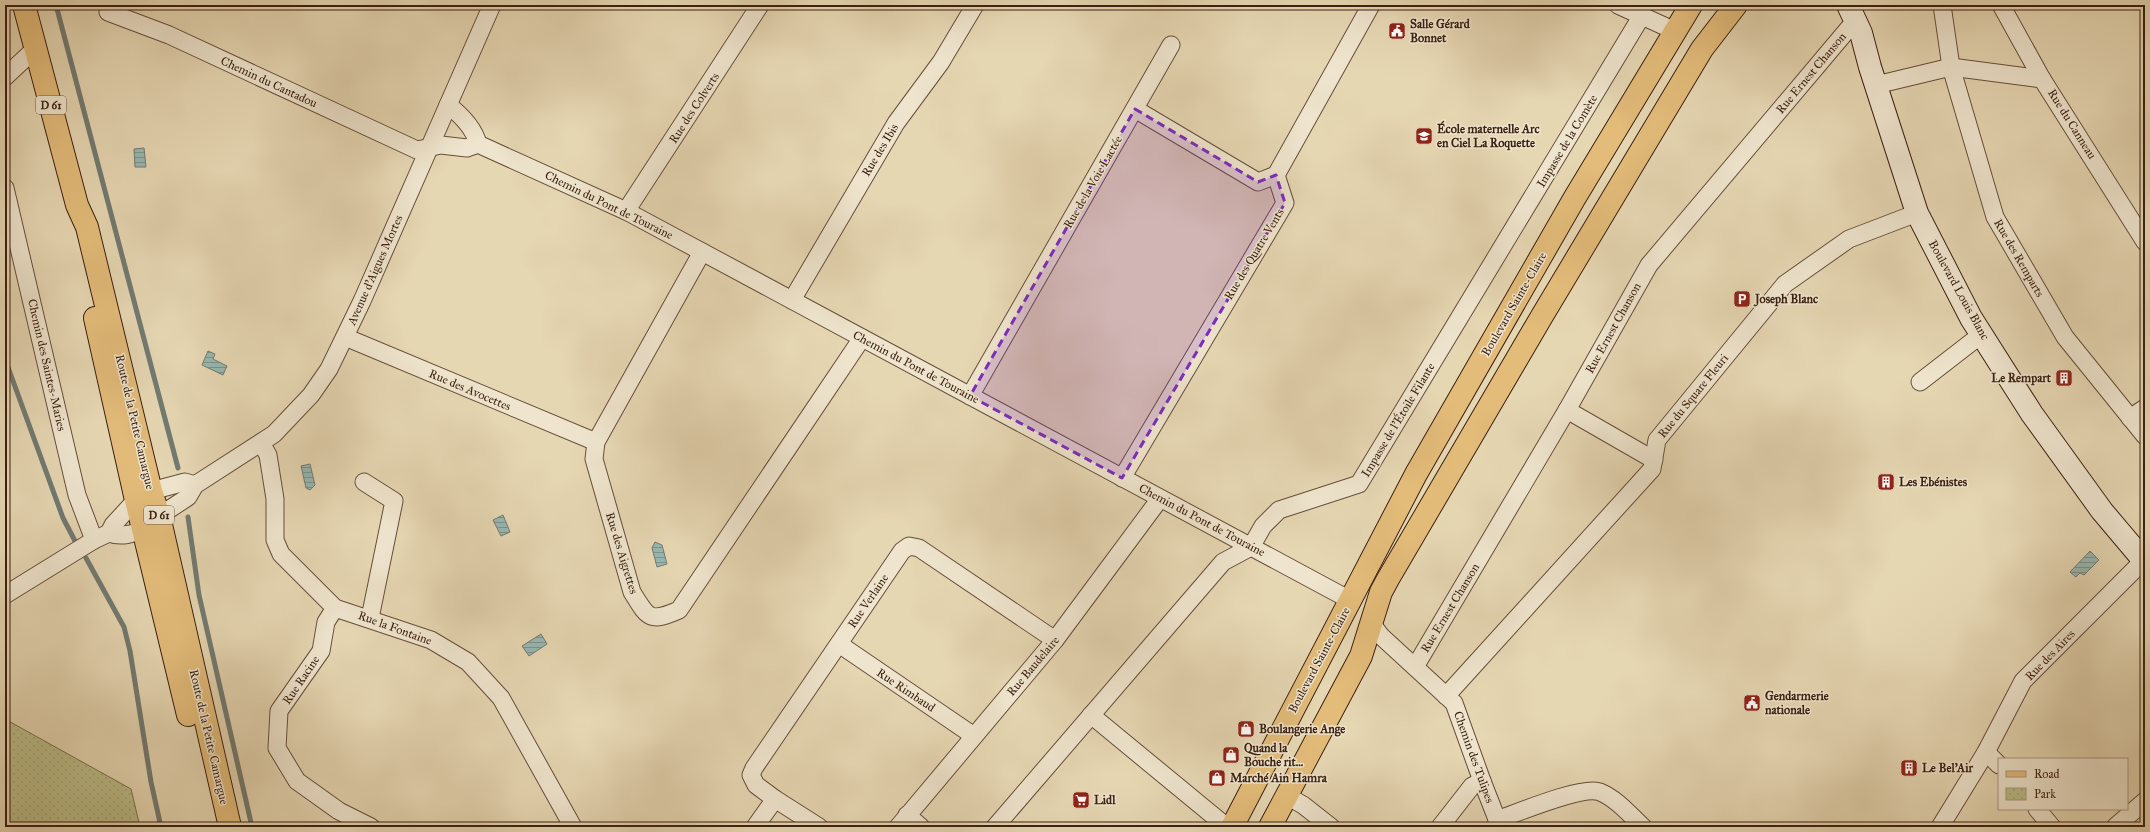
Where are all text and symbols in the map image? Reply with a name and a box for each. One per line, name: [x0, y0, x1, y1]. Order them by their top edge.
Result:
place label: Salle Gérard Bonnet: [1410, 17, 1471, 45]
public building icon: Salle Gérard Bonnet: [1387, 21, 1407, 41]
street label: Rue Ernest Chanson: [1773, 29, 1849, 116]
street label: Chemin du Cantadou: [219, 54, 320, 111]
street label: Rue des Colverts: [666, 70, 722, 146]
street label: Rue du Canneau: [2045, 86, 2099, 162]
street label: Impasse de la Comète: [1534, 92, 1600, 190]
road number: D 61: [36, 96, 66, 114]
place label: École maternelle Arc en Ciel La Roquette: [1437, 120, 1540, 151]
street label: Rue des Ibis: [859, 121, 901, 179]
school or university icon: École maternelle Arc en Ciel La Roquette: [1414, 126, 1434, 146]
street label: Rue de la Voie Lactée: [1061, 133, 1125, 231]
street label: Chemin du Pont de Touraine: [543, 168, 675, 242]
street label: Rue des Quatre Vents: [1221, 206, 1287, 302]
street label: Avenue d'Aigues Mortes: [344, 213, 407, 329]
street label: Rue des Remparts: [1991, 216, 2047, 300]
street label: Boulevard Louis Blanc: [1926, 238, 1992, 342]
street label: Boulevard Sainte-Claire: [1479, 250, 1549, 358]
street label: Rue Ernest Chanson: [1582, 280, 1644, 376]
parking icon: Joseph Blanc: [1732, 289, 1752, 309]
place label: Joseph Blanc: [1753, 292, 1818, 307]
street label: Chemin des Saintes-Maries: [25, 298, 69, 432]
street label: Chemin du Pont de Touraine: [850, 328, 982, 406]
street label: Rue du Square Fleuri: [1655, 351, 1732, 441]
street label: Route de la Petite Camargue: [112, 353, 157, 491]
street label: Impasse de l'Étoile Filante: [1357, 359, 1438, 480]
street label: Rue des Avocettes: [427, 366, 513, 414]
building icon: Le Rempart: [2054, 368, 2074, 388]
place label: Le Rempart: [1991, 371, 2052, 386]
building icon: Les Ebénistes: [1876, 472, 1896, 492]
place label: Les Ebénistes: [1899, 475, 1968, 489]
street label: Chemin du Pont de Touraine: [1136, 481, 1268, 559]
road number: D 61: [144, 506, 174, 524]
street label: Rue des Aigrettes: [602, 511, 641, 596]
street label: Rue Ernest Chanson: [1418, 560, 1482, 655]
street label: Rue Verlaine: [845, 571, 891, 631]
street label: Boulevard Sainte-Claire: [1285, 605, 1353, 715]
street label: Rue la Fontaine: [356, 608, 434, 648]
street label: Rue des Aires: [2022, 627, 2078, 683]
street label: Rue Baudelaire: [1004, 633, 1062, 699]
street label: Rue Racine: [280, 653, 322, 707]
street label: Rue Rimbaud: [874, 665, 938, 715]
street label: Route de la Petite Camargue: [186, 668, 231, 806]
place label: Gendarmerie nationale: [1765, 689, 1829, 717]
public building icon: Gendarmerie nationale: [1742, 693, 1762, 713]
street label: Chemin des Tulipes: [1451, 709, 1497, 805]
shop icon: Boulangerie Ange: [1236, 719, 1256, 739]
place label: Boulangerie Ange: [1259, 722, 1345, 737]
place label: Quand la Bouche rit...: [1244, 741, 1304, 769]
shop icon: Quand la Bouche rit...: [1221, 745, 1241, 765]
building icon: Le Bel'Air: [1899, 758, 1919, 778]
legend: [1998, 758, 2128, 810]
place label: Le Bel'Air: [1922, 761, 1973, 775]
text: Road: [2034, 767, 2060, 781]
shop icon: Marché Ain Hamra: [1207, 768, 1227, 788]
place label: Marché Ain Hamra: [1230, 771, 1328, 785]
text: Park: [2034, 787, 2056, 801]
supermarket icon: Lidl: [1071, 790, 1091, 810]
place label: Lidl: [1094, 793, 1116, 807]

